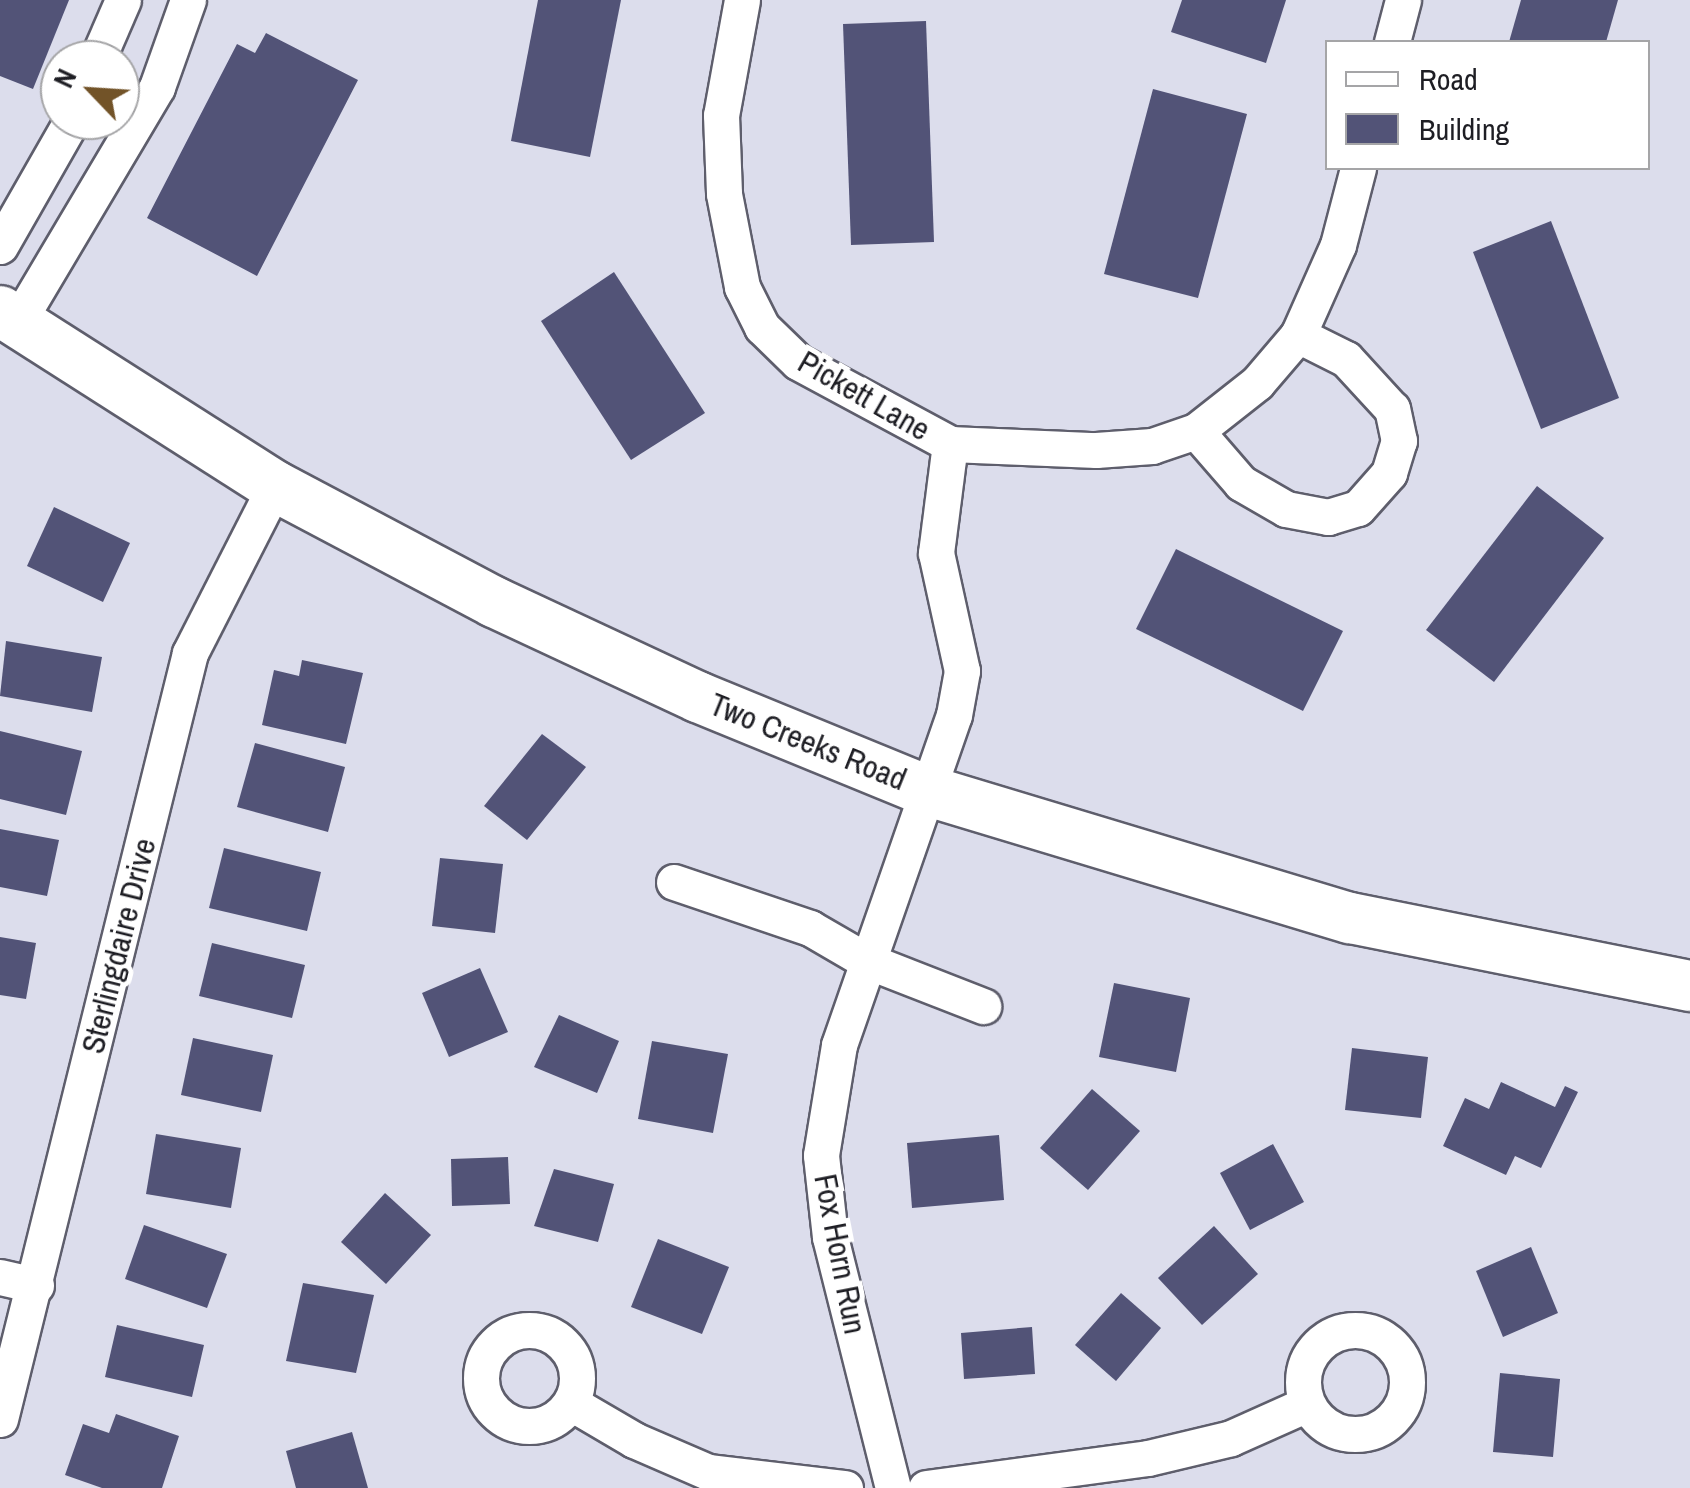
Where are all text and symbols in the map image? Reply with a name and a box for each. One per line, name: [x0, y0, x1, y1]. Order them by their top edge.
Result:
north arrow: [40, 40, 140, 140]
legend: [1325, 40, 1650, 170]
text: Road: [1419, 59, 1478, 99]
text: N: [44, 63, 85, 94]
text: Building: [1419, 109, 1509, 149]
street label: Pickett Lane: [791, 343, 937, 449]
street label: Two Creeks Road: [704, 685, 912, 799]
street label: Sterlingdaire Drive: [74, 835, 164, 1057]
street label: Fox Horn Run: [806, 1171, 874, 1337]

